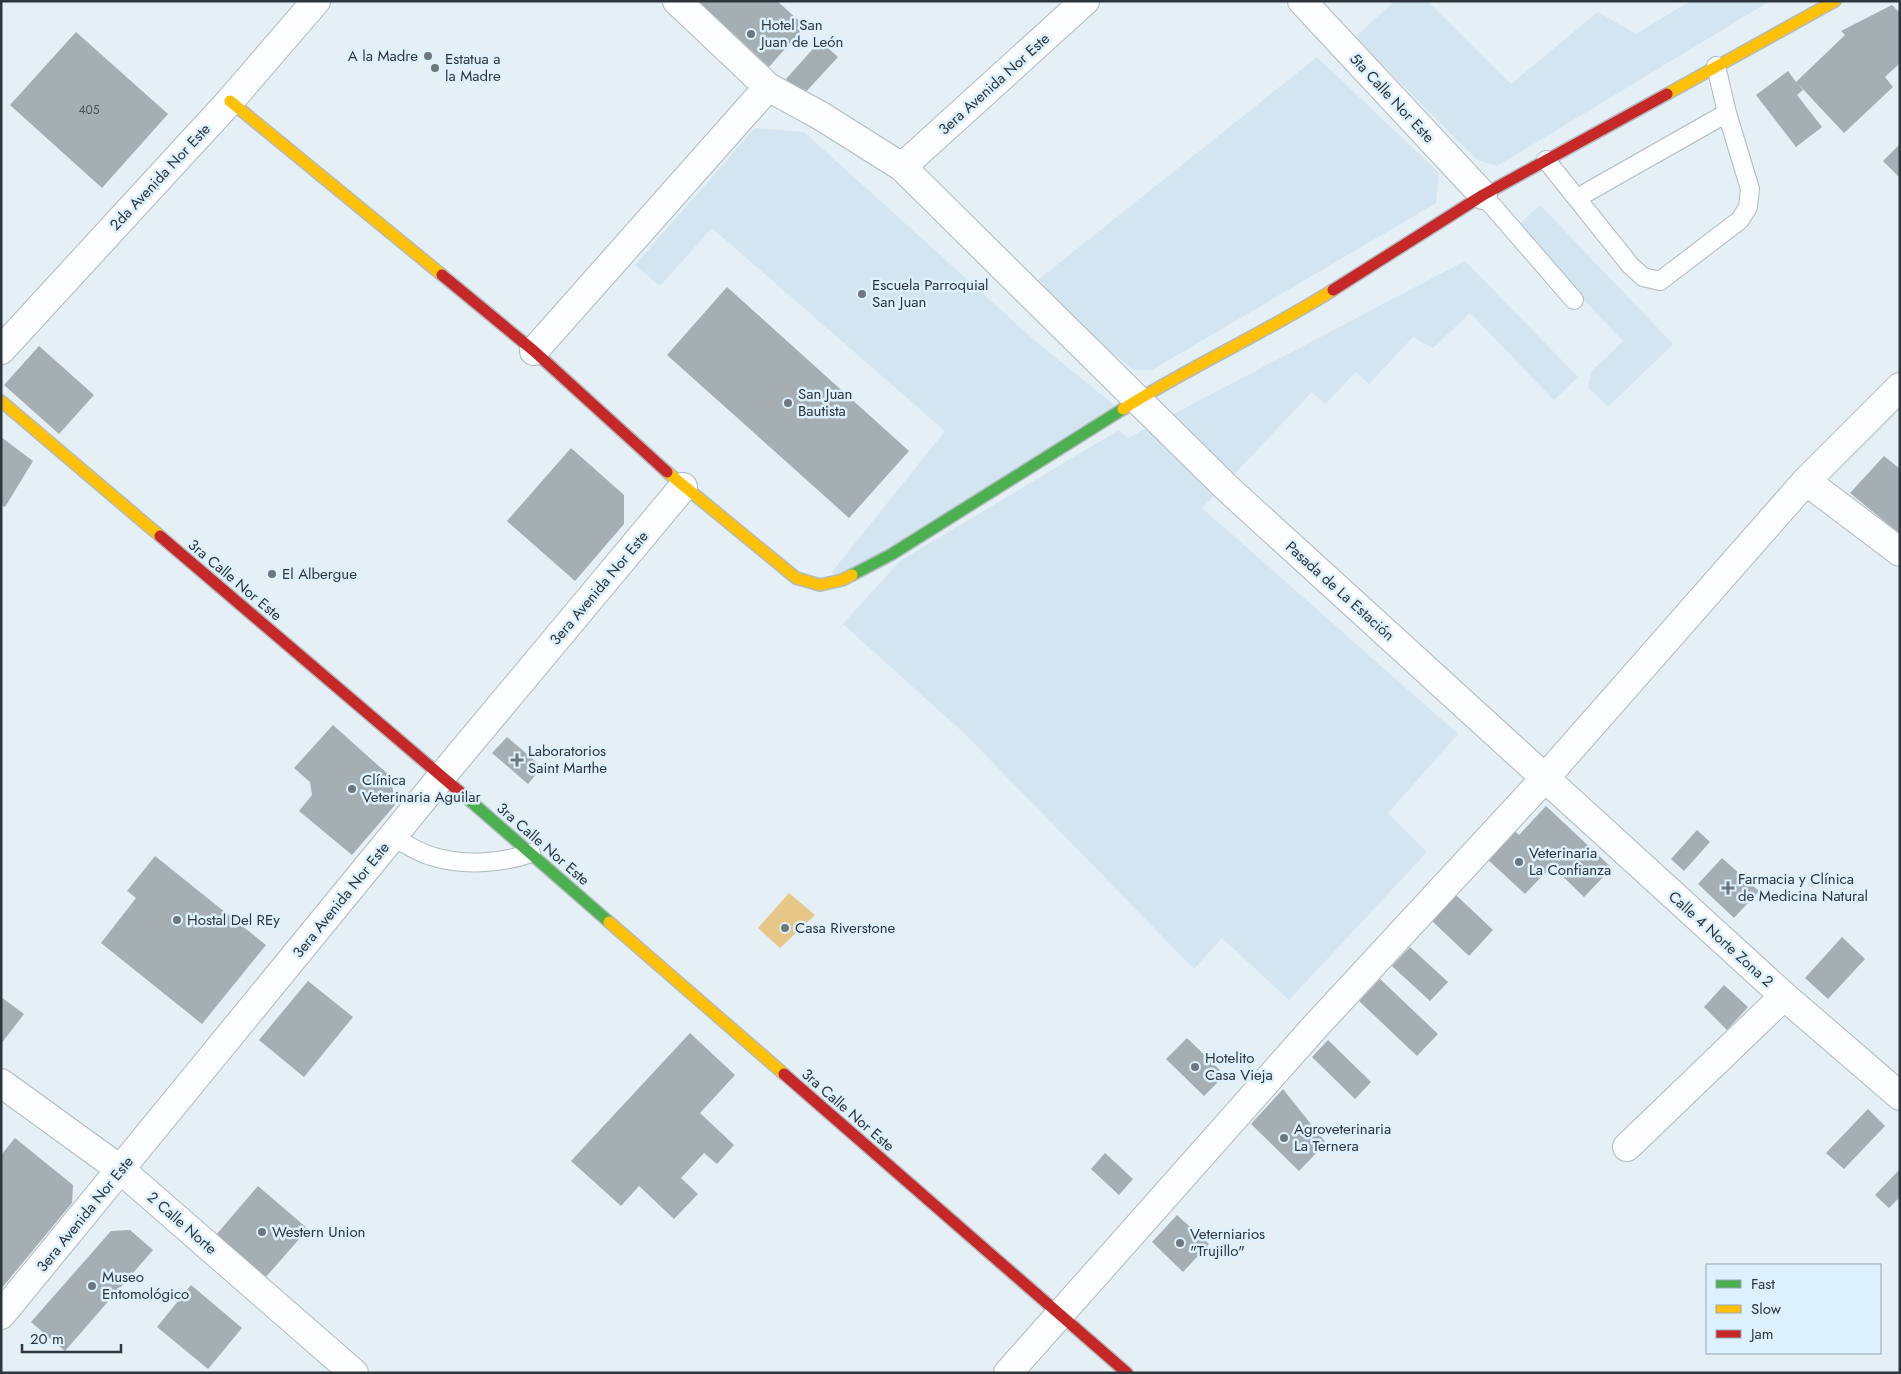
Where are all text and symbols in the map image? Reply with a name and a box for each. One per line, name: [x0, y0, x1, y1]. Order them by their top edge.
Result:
place label: Hotel San Juan de León: [759, 14, 843, 53]
marker: Hotel San Juan de León: [745, 28, 757, 40]
street label: 3era Avenida Nor Este: [933, 28, 1055, 140]
place label: A la Madre: [348, 45, 418, 67]
place label: Estatua a la Madre: [445, 48, 501, 87]
street label: 5ta Calle Nor Este: [1345, 48, 1440, 148]
marker: A la Madre: [422, 50, 434, 62]
marker: Estatua a la Madre: [429, 62, 441, 74]
house number: 405: [79, 101, 100, 119]
street label: 2da Avenida Nor Este: [104, 118, 216, 235]
place label: Escuela Parroquial San Juan: [872, 274, 988, 313]
marker: Escuela Parroquial San Juan: [856, 288, 868, 300]
place label: San Juan Bautista: [798, 383, 852, 422]
marker: San Juan Bautista: [782, 397, 794, 409]
street label: 3era Avenida Nor Este: [545, 526, 654, 650]
street label: 3ra Calle Nor Este: [183, 534, 287, 626]
street label: Pasada de La Estación: [1281, 536, 1399, 646]
place label: El Albergue: [282, 563, 357, 585]
marker: El Albergue: [266, 568, 278, 580]
place label: Laboratorios Saint Marthe: [528, 740, 607, 779]
marker: Laboratorios Saint Marthe: [510, 753, 524, 767]
place label: Clínica Veterinaria Aguilar: [362, 769, 482, 808]
marker: Clínica Veterinaria Aguilar: [346, 783, 358, 795]
street label: 3ra Calle Nor Este: [492, 797, 594, 891]
street label: 3era Avenida Nor Este: [287, 837, 395, 963]
place label: Veterinaria La Confianza: [1529, 842, 1611, 881]
marker: Veterinaria La Confianza: [1513, 856, 1525, 868]
place label: Farmacia y Clínica de Medicina Natural: [1738, 868, 1868, 907]
marker: Farmacia y Clínica de Medicina Natural: [1722, 882, 1734, 894]
street label: Calle 4 Norte Zona 2: [1664, 886, 1778, 992]
place label: Hostal Del REy: [187, 909, 280, 931]
marker: Hostal Del REy: [171, 914, 183, 926]
place label: Casa Riverstone: [795, 917, 896, 939]
marker: Casa Riverstone: [779, 922, 791, 934]
place label: Hotelito Casa Vieja: [1205, 1047, 1273, 1086]
marker: Hotelito Casa Vieja: [1189, 1061, 1201, 1073]
street label: 3ra Calle Nor Este: [797, 1063, 899, 1157]
place label: Agroveterinaria La Ternera: [1294, 1118, 1391, 1157]
marker: Agroveterinaria La Ternera: [1278, 1132, 1290, 1144]
street label: 3era Avenida Nor Este: [31, 1151, 139, 1277]
street label: 2 Calle Norte: [142, 1187, 222, 1260]
place label: Western Union: [272, 1221, 366, 1243]
place label: Veterniarios "Trujillo": [1190, 1223, 1265, 1262]
marker: Western Union: [256, 1226, 268, 1238]
marker: Veterniarios "Trujillo": [1174, 1237, 1186, 1249]
legend: [1706, 1264, 1881, 1354]
place label: Museo Entomológico: [102, 1266, 189, 1305]
text: Fast: [1751, 1273, 1775, 1295]
marker: Museo Entomológico: [86, 1280, 98, 1292]
text: Slow: [1751, 1298, 1782, 1320]
scale bar: [22, 1322, 121, 1354]
text: Jam: [1749, 1323, 1774, 1345]
text: 20 m: [30, 1328, 64, 1350]

